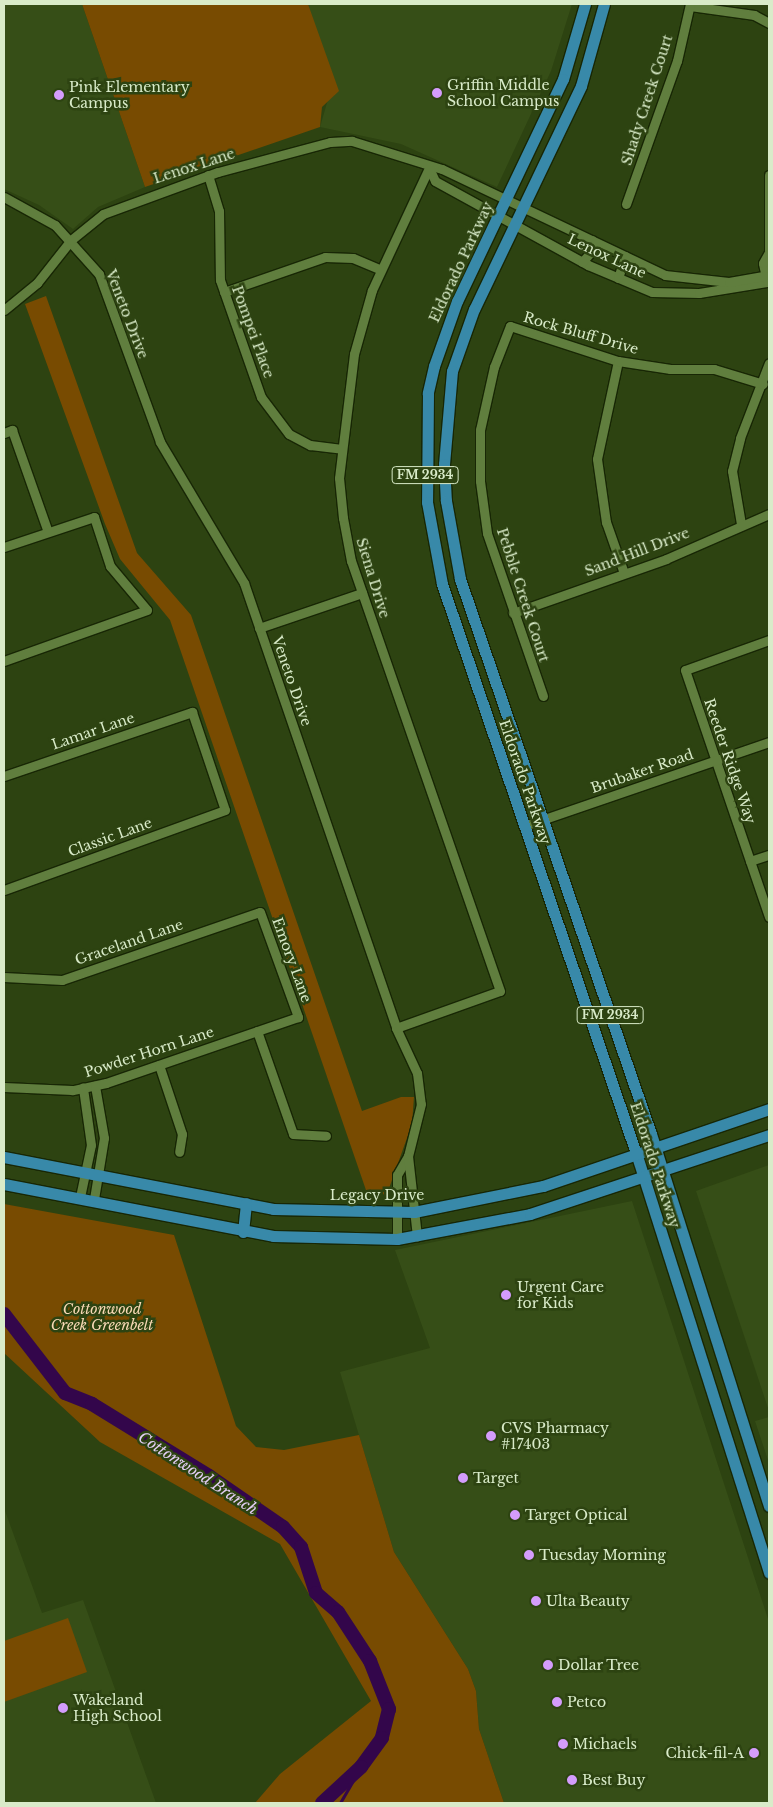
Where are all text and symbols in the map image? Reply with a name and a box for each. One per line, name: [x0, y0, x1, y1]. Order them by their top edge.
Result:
street label: Shady Creek Court: [618, 32, 676, 168]
place label: Griffin Middle School Campus: [447, 77, 559, 110]
place label: Pink Elementary Campus: [69, 79, 190, 111]
marker: Griffin Middle School Campus: [431, 87, 443, 99]
marker: Pink Elementary Campus: [53, 89, 65, 101]
street label: Lenox Lane: [151, 145, 237, 187]
street label: Eldorado Parkway: [426, 199, 496, 325]
street label: Lenox Lane: [565, 230, 649, 282]
street label: Veneto Drive: [102, 267, 152, 361]
street label: Pompei Place: [228, 283, 278, 381]
street label: Rock Bluff Drive: [521, 309, 641, 357]
road number: FM 2934: [391, 466, 459, 484]
street label: Sand Hill Drive: [582, 524, 692, 580]
street label: Pebble Creek Court: [493, 526, 553, 664]
street label: Siena Drive: [353, 536, 393, 620]
street label: Veneto Drive: [269, 634, 315, 728]
street label: Reeder Ridge Way: [701, 696, 759, 826]
street label: Lamar Lane: [49, 709, 137, 753]
street label: Eldorado Parkway: [496, 717, 554, 847]
street label: Brubaker Road: [588, 746, 696, 796]
street label: Classic Lane: [66, 814, 154, 860]
street label: Emory Lane: [269, 915, 315, 1005]
street label: Graceland Lane: [73, 916, 185, 968]
road number: FM 2934: [576, 1006, 644, 1024]
street label: Powder Horn Lane: [82, 1023, 216, 1081]
street label: Eldorado Parkway: [627, 1100, 683, 1230]
street label: Legacy Drive: [330, 1187, 424, 1203]
place label: Urgent Care for Kids: [517, 1279, 604, 1311]
marker: Urgent Care for Kids: [499, 1288, 513, 1302]
park label: Cottonwood Creek Greenbelt: [51, 1301, 153, 1334]
place label: CVS Pharmacy #17403: [501, 1420, 609, 1452]
water label: Cottonwood Branch: [135, 1428, 261, 1518]
marker: CVS Pharmacy #17403: [485, 1430, 497, 1442]
place label: Target: [473, 1470, 519, 1486]
marker: Target: [457, 1472, 469, 1484]
place label: Target Optical: [525, 1507, 627, 1523]
marker: Target Optical: [509, 1509, 521, 1521]
place label: Tuesday Morning: [539, 1547, 666, 1563]
marker: Tuesday Morning: [523, 1549, 535, 1561]
place label: Ulta Beauty: [546, 1593, 630, 1609]
marker: Ulta Beauty: [530, 1595, 542, 1607]
place label: Dollar Tree: [558, 1657, 640, 1673]
marker: Dollar Tree: [542, 1659, 554, 1671]
place label: Wakeland High School: [73, 1692, 162, 1724]
place label: Petco: [567, 1694, 606, 1710]
marker: Petco: [551, 1696, 563, 1708]
marker: Wakeland High School: [57, 1702, 69, 1714]
place label: Michaels: [573, 1736, 637, 1752]
marker: Michaels: [557, 1738, 569, 1750]
place label: Chick-fil-A: [666, 1745, 744, 1761]
marker: Chick-fil-A: [748, 1747, 760, 1759]
place label: Best Buy: [582, 1772, 645, 1788]
marker: Best Buy: [566, 1774, 578, 1786]

